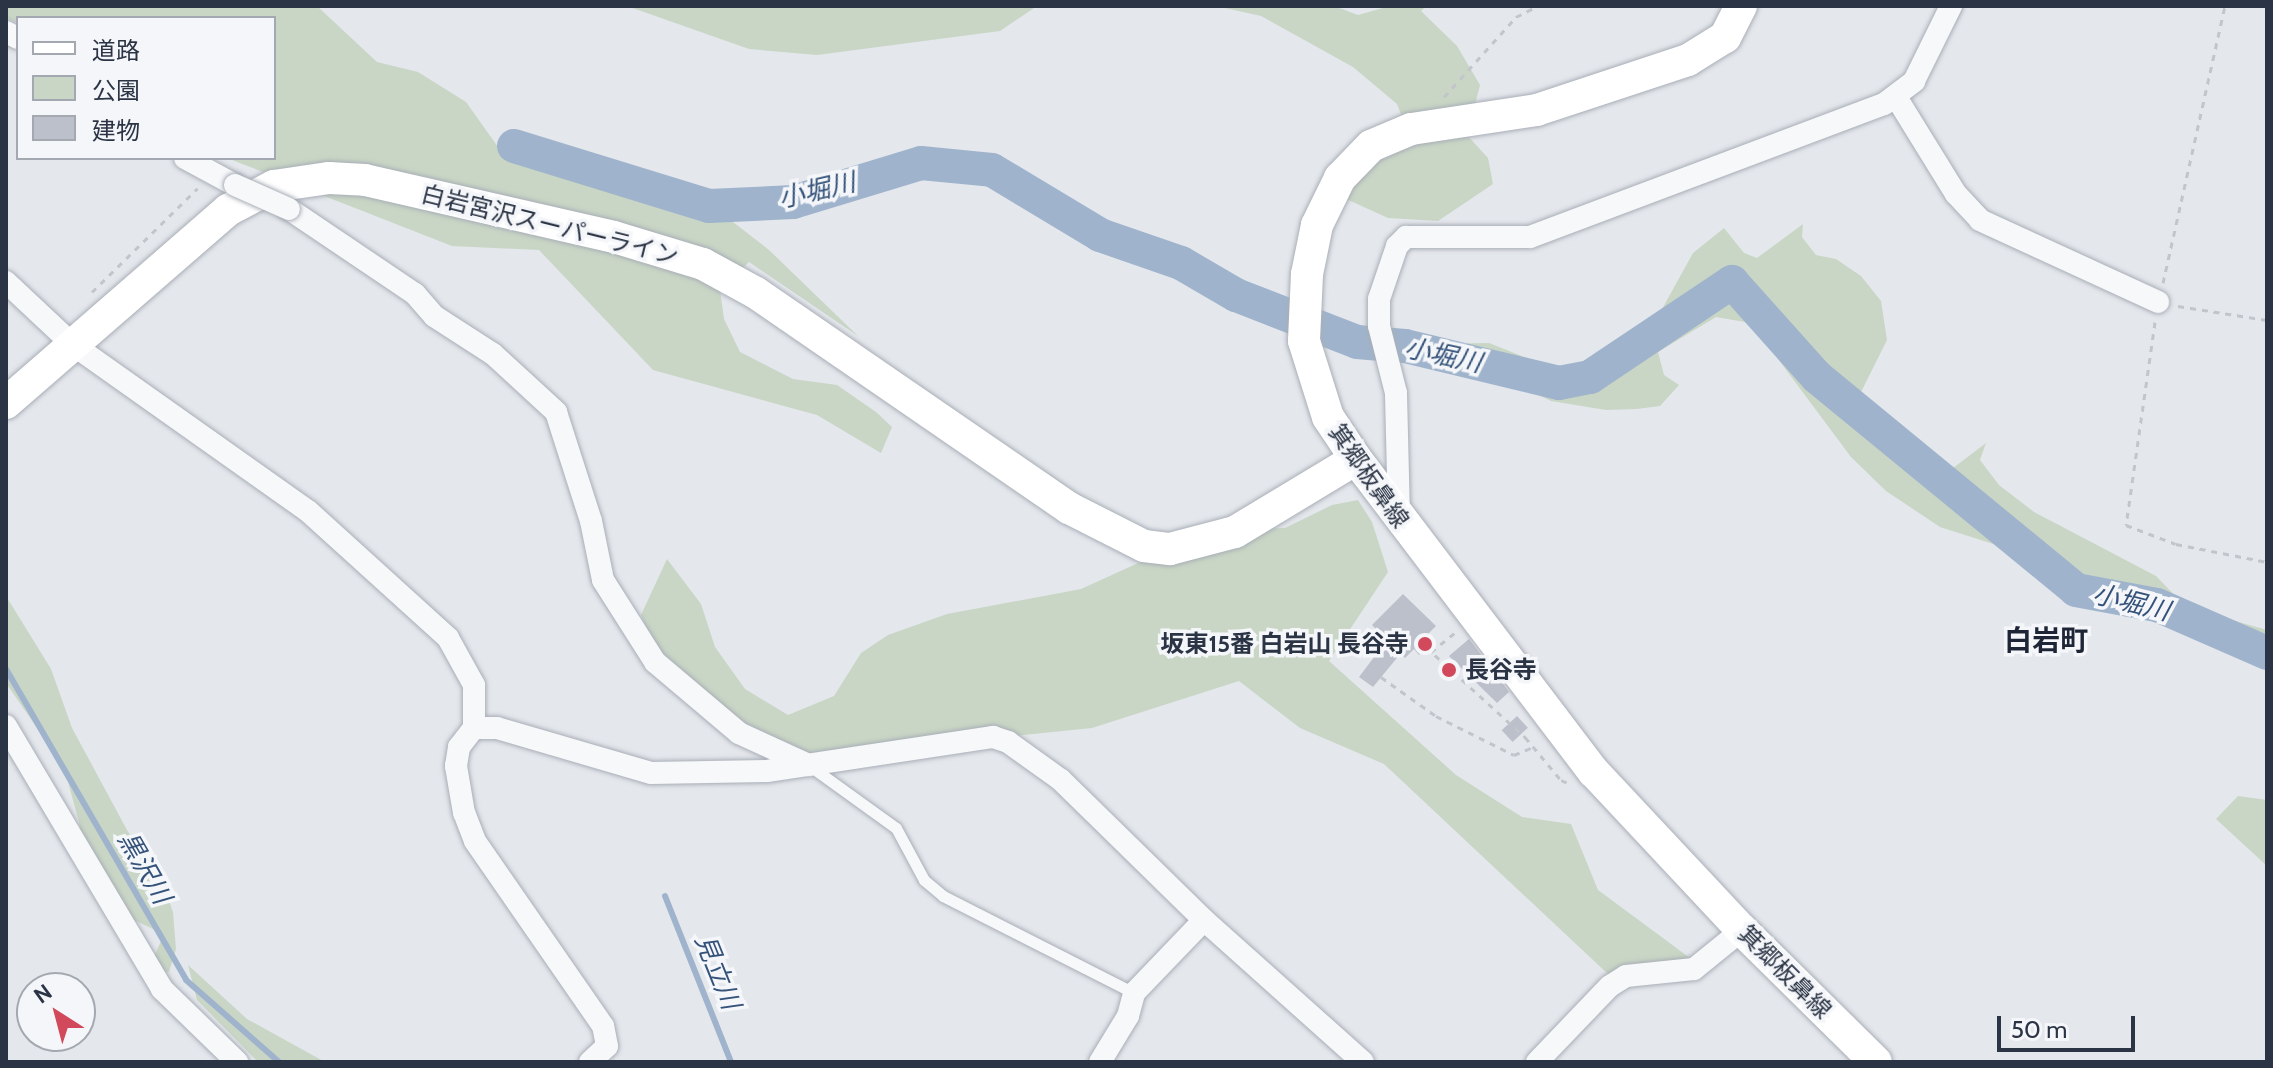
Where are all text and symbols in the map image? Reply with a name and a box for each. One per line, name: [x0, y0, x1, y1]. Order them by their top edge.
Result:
legend: [16, 16, 276, 160]
text: 道路: [92, 36, 140, 65]
text: 公園: [92, 76, 140, 105]
text: 建物: [92, 116, 140, 145]
water label: 小堀川: [775, 167, 859, 215]
street label: 白岩宮沢スーパーライン: [418, 179, 682, 271]
water label: 小堀川: [1402, 333, 1484, 379]
street label: 箕郷板鼻線: [1323, 419, 1415, 533]
water label: 小堀川: [2089, 578, 2173, 628]
district label: 白岩町: [2004, 623, 2088, 657]
place label: 坂東15番 白岩山 長谷寺: [1160, 630, 1409, 658]
marker: 坂東15番 白岩山 長谷寺: [1416, 635, 1434, 653]
place label: 長谷寺: [1465, 656, 1537, 684]
marker: 長谷寺: [1440, 661, 1458, 679]
water label: 黒沢川: [111, 826, 177, 910]
street label: 箕郷板鼻線: [1732, 919, 1838, 1025]
water label: 見立川: [688, 930, 746, 1014]
north arrow: [16, 972, 96, 1052]
text: N: [29, 978, 57, 1009]
scale bar: [2001, 1000, 2139, 1050]
text: 50 m: [2011, 1015, 2067, 1044]

